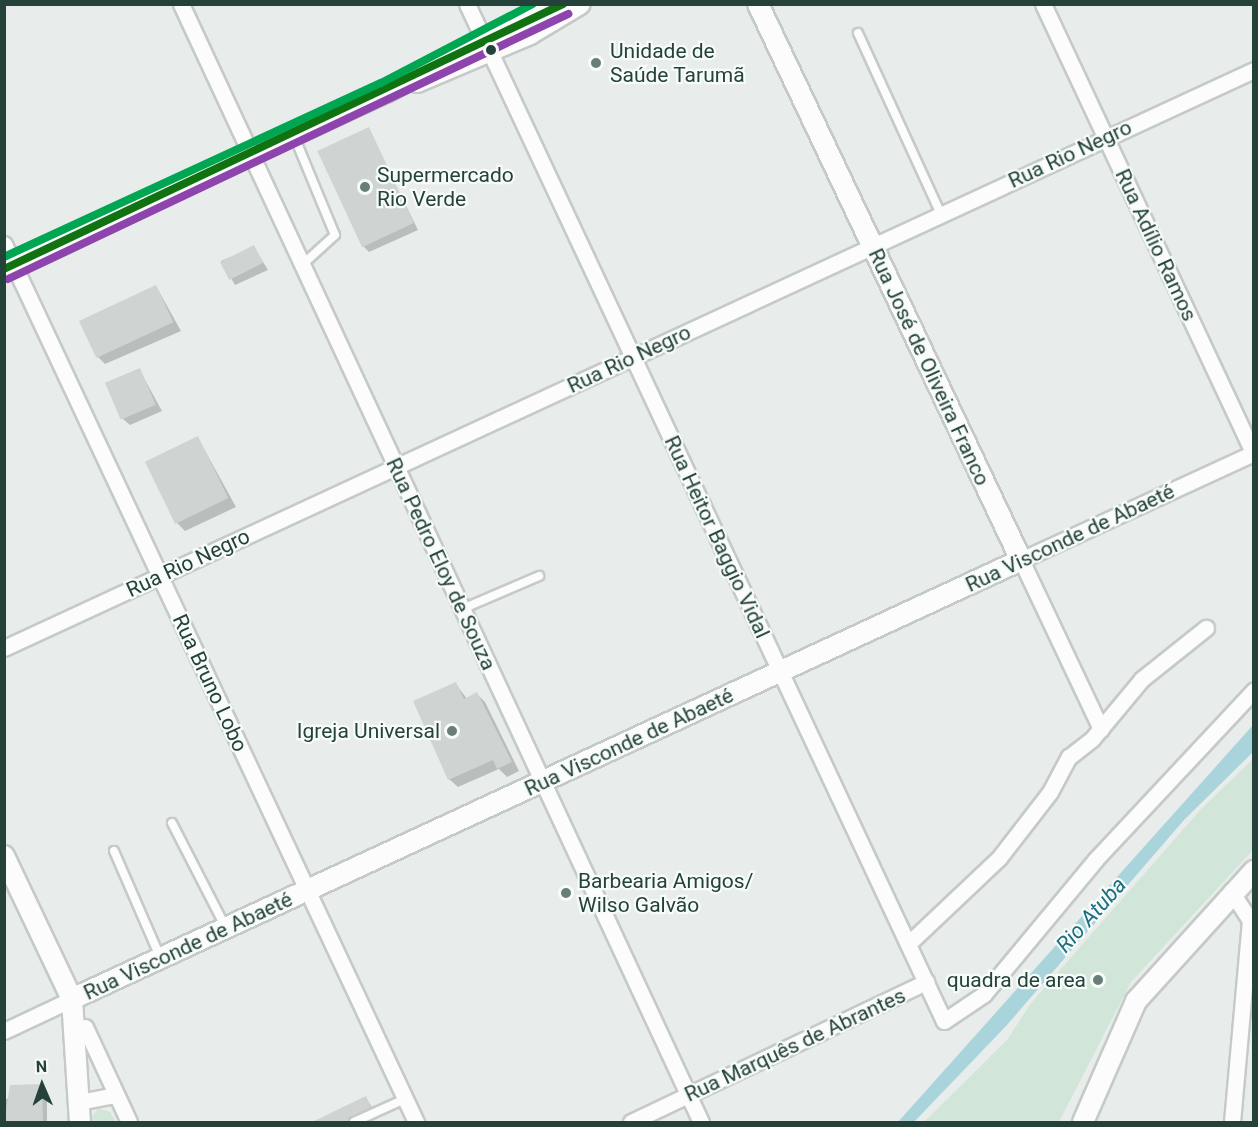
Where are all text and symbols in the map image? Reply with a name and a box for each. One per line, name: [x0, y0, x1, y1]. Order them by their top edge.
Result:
place label: Unidade de Saúde Tarumã: [610, 38, 745, 88]
unlabelled marker: [485, 44, 497, 56]
marker: Unidade de Saúde Tarumã: [587, 54, 605, 72]
street label: Rua Rio Negro: [1004, 114, 1136, 194]
place label: Supermercado Rio Verde: [377, 162, 514, 212]
street label: Rua Adílio Ramos: [1110, 165, 1202, 325]
marker: Supermercado Rio Verde: [358, 180, 372, 194]
street label: Rua José de Oliveira Franco: [863, 245, 995, 489]
street label: Rua Rio Negro: [563, 319, 695, 399]
street label: Rua Heitor Baggio Vidal: [659, 432, 775, 642]
street label: Rua Pedro Eloy de Souza: [381, 454, 501, 674]
street label: Rua Visconde de Abaeté: [962, 479, 1178, 597]
street label: Rua Rio Negro: [122, 523, 254, 603]
street label: Rua Bruno Lobo: [167, 610, 253, 756]
street label: Rua Visconde de Abaeté: [521, 683, 737, 801]
place label: Igreja Universal: [297, 718, 440, 744]
marker: Igreja Universal: [445, 724, 459, 738]
place label: Barbearia Amigos/ Wilso Galvão: [578, 868, 753, 918]
water label: Rio Atuba: [1050, 872, 1132, 958]
marker: Barbearia Amigos/ Wilso Galvão: [559, 886, 573, 900]
street label: Rua Visconde de Abaeté: [80, 887, 296, 1005]
place label: quadra de area: [947, 967, 1086, 993]
marker: quadra de area: [1091, 973, 1105, 987]
street label: Rua Marquês de Abrantes: [681, 983, 909, 1107]
north arrow: [12, 1055, 72, 1115]
text: N: [35, 1057, 47, 1076]

